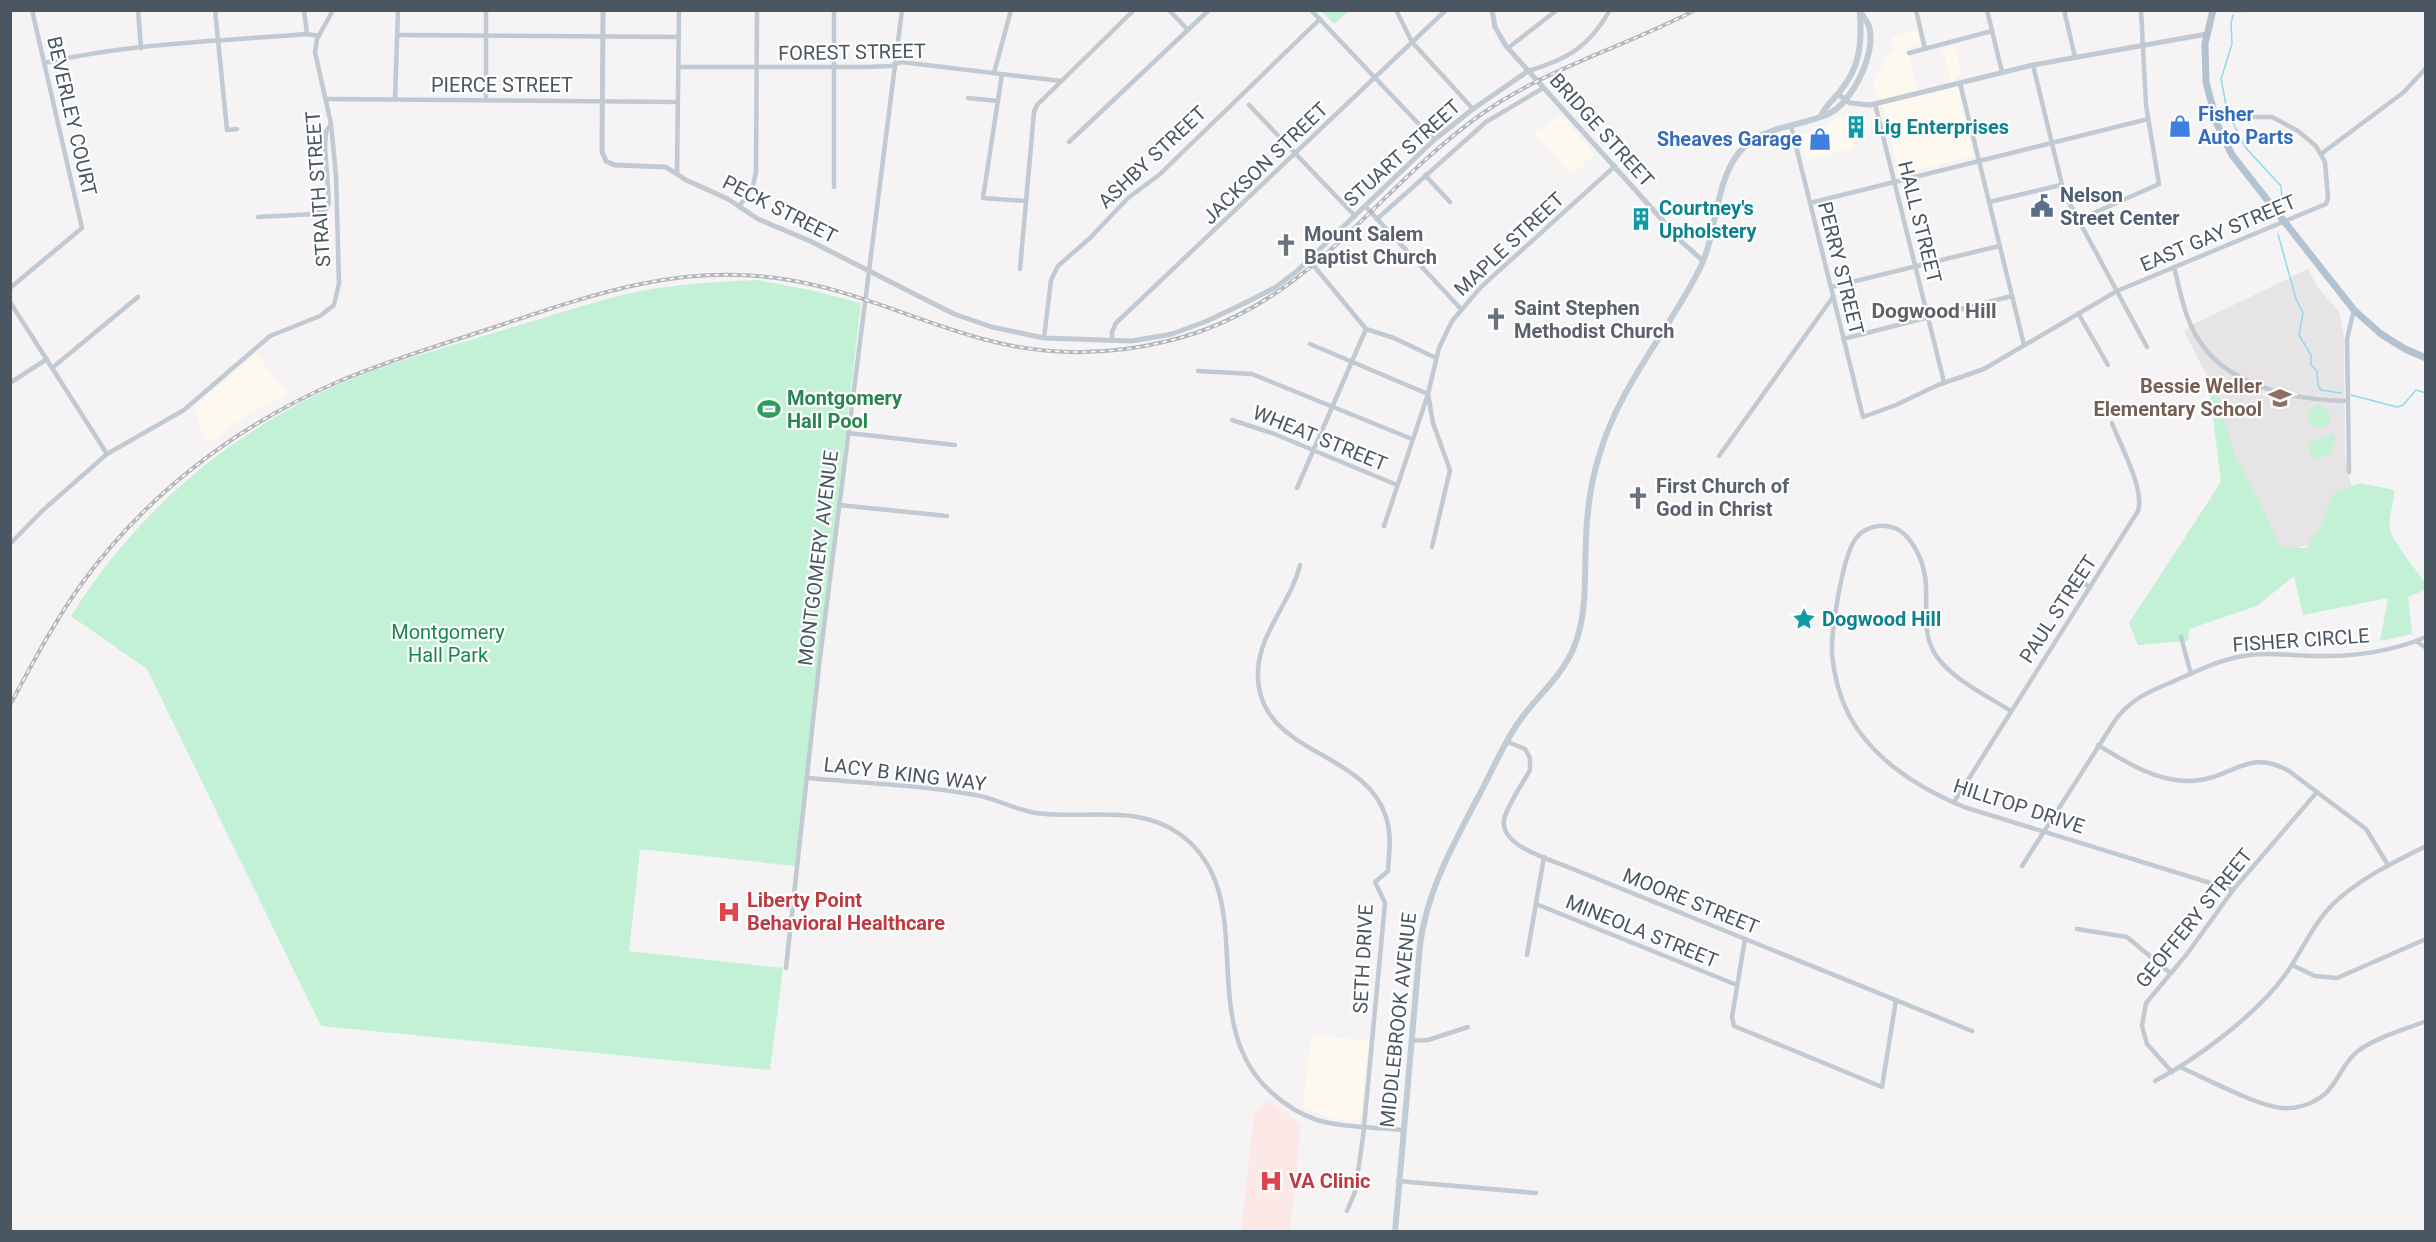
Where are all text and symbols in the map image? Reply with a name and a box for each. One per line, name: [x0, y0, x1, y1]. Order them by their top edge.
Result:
street label: BEVERLEY COURT: [42, 34, 102, 198]
street label: FOREST STREET: [778, 39, 926, 65]
street label: BRIDGE STREET: [1545, 68, 1659, 192]
street label: PIERCE STREET: [431, 73, 573, 97]
street label: STUART STREET: [1339, 94, 1465, 212]
street label: JACKSON STREET: [1197, 97, 1333, 229]
street label: ASHBY STREET: [1093, 101, 1211, 213]
place label: Fisher Auto Parts: [2198, 102, 2294, 149]
street label: STRAITH STREET: [301, 110, 335, 268]
shop icon: Fisher Auto Parts: [2167, 113, 2193, 139]
building icon: Lig Enterprises: [1843, 114, 1869, 140]
place label: Lig Enterprises: [1874, 115, 2009, 139]
shop icon: Sheaves Garage: [1807, 126, 1833, 152]
place label: Sheaves Garage: [1657, 127, 1802, 151]
street label: HALL STREET: [1893, 158, 1947, 286]
street label: PECK STREET: [719, 170, 841, 248]
place label: Nelson Street Center: [2060, 183, 2180, 230]
street label: MAPLE STREET: [1449, 187, 1569, 301]
street label: EAST GAY STREET: [2137, 189, 2299, 277]
public building icon: Nelson Street Center: [2029, 193, 2055, 219]
place label: Courtney's Upholstery: [1659, 196, 1758, 243]
street label: PERRY STREET: [1813, 199, 1869, 337]
building icon: Courtney's Upholstery: [1628, 206, 1654, 232]
place label: Mount Salem Baptist Church: [1304, 222, 1437, 269]
church icon: Mount Salem Baptist Church: [1273, 232, 1299, 258]
place label: Saint Stephen Methodist Church: [1514, 296, 1674, 343]
district label: Dogwood Hill: [1871, 299, 1997, 323]
church icon: Saint Stephen Methodist Church: [1483, 306, 1509, 332]
place label: Bessie Weller Elementary School: [2094, 374, 2263, 421]
school or university icon: Bessie Weller Elementary School: [2267, 385, 2293, 411]
place label: Montgomery Hall Pool: [787, 386, 903, 433]
sports icon: Montgomery Hall Pool: [756, 396, 782, 422]
street label: WHEAT STREET: [1249, 400, 1391, 476]
street label: MONTGOMERY AVENUE: [793, 449, 843, 667]
place label: First Church of God in Christ: [1656, 474, 1790, 521]
church icon: First Church of God in Christ: [1625, 485, 1651, 511]
street label: PAUL STREET: [2014, 550, 2102, 667]
place icon: Dogwood Hill: [1791, 606, 1817, 632]
place label: Dogwood Hill: [1822, 607, 1941, 631]
park label: Montgomery Hall Park: [391, 620, 505, 667]
street label: FISHER CIRCLE: [2232, 623, 2370, 657]
street label: LACY B KING WAY: [822, 752, 988, 796]
street label: HILLTOP DRIVE: [1950, 773, 2088, 839]
street label: GEOFFERY STREET: [2131, 844, 2258, 992]
street label: MOORE STREET: [1619, 863, 1763, 939]
place label: Liberty Point Behavioral Healthcare: [747, 888, 945, 935]
street label: MINEOLA STREET: [1562, 889, 1722, 973]
hospital icon: Liberty Point Behavioral Healthcare: [716, 899, 742, 925]
street label: SETH DRIVE: [1348, 904, 1378, 1014]
street label: MIDDLEBROOK AVENUE: [1375, 911, 1421, 1129]
hospital icon: VA Clinic: [1258, 1168, 1284, 1194]
place label: VA Clinic: [1289, 1169, 1370, 1193]

